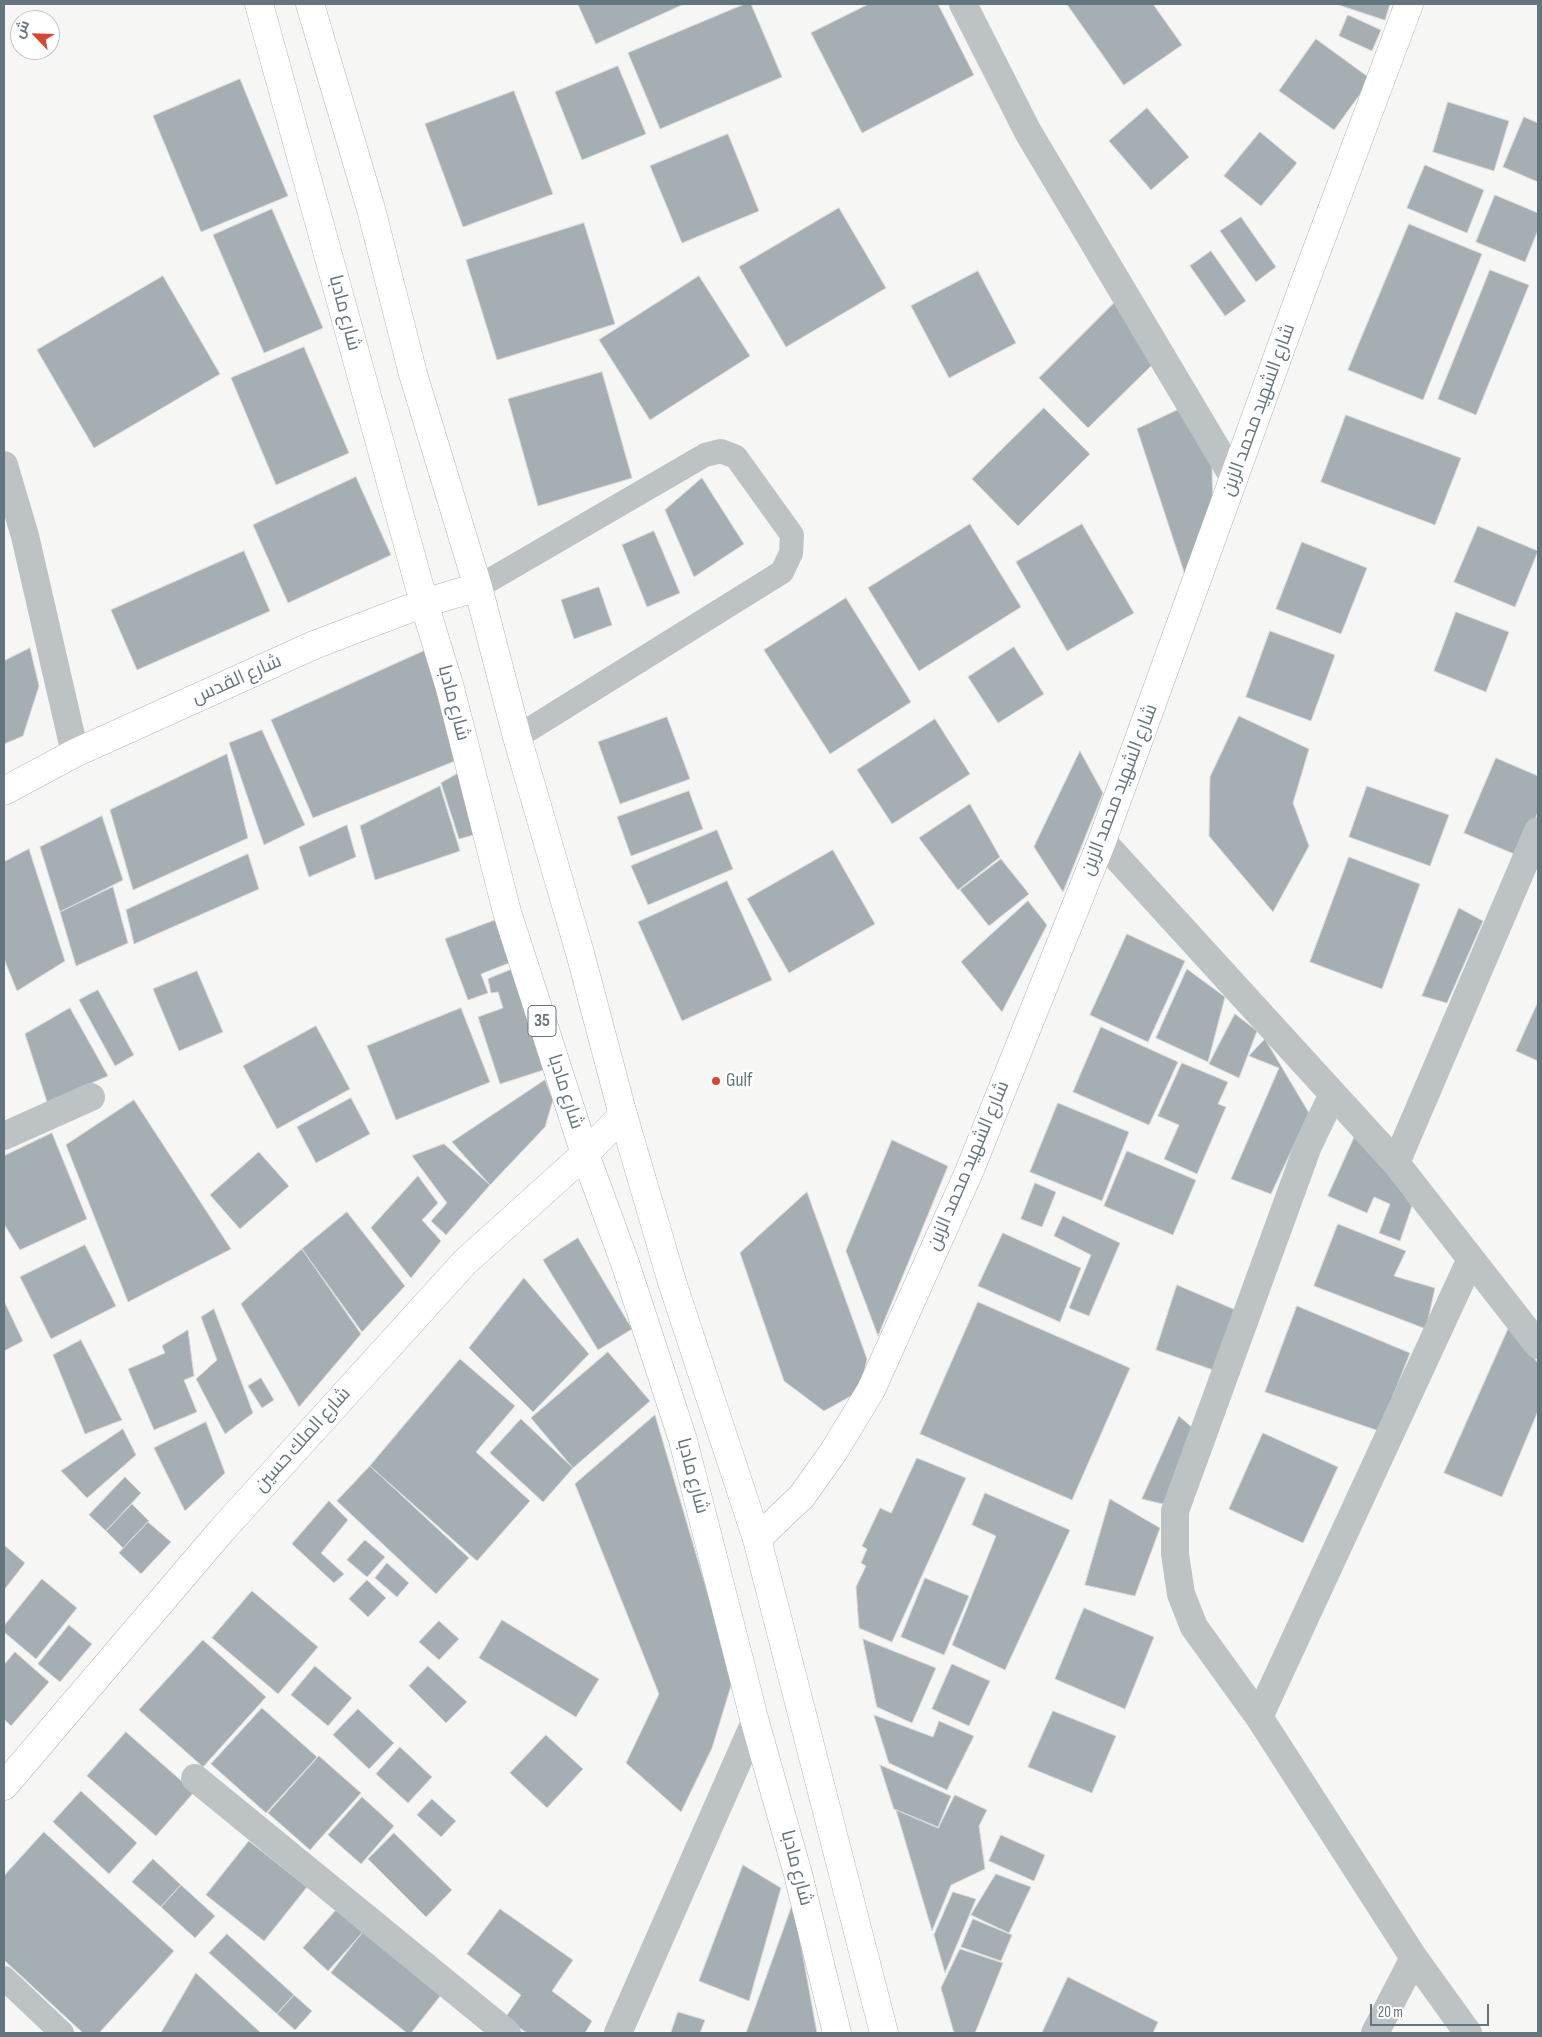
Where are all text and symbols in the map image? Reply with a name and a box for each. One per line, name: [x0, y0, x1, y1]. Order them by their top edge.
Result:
north arrow: [10, 10, 60, 60]
text: ش: [10, 17, 33, 41]
street label: شارع مادبا: [323, 273, 365, 353]
street label: شارع الشهيد محمد الزبن: [1217, 321, 1301, 499]
street label: شارع القدس: [189, 650, 285, 710]
street label: شارع مادبا: [432, 663, 474, 743]
street label: شارع الشهيد محمد الزبن: [1077, 701, 1163, 879]
road number: 35: [528, 1006, 556, 1036]
street label: شارع مادبا: [542, 1052, 588, 1132]
place label: Gulf: [726, 1070, 752, 1092]
marker: Gulf: [710, 1075, 722, 1087]
street label: شارع الشهيد محمد الزبن: [923, 1078, 1015, 1254]
street label: شارع الملك حسين: [250, 1383, 356, 1497]
street label: شارع مادبا: [671, 1436, 713, 1516]
street label: شارع مادبا: [775, 1828, 817, 1908]
scale bar: [1372, 1994, 1491, 2026]
text: 20 m: [1378, 2003, 1403, 2022]

